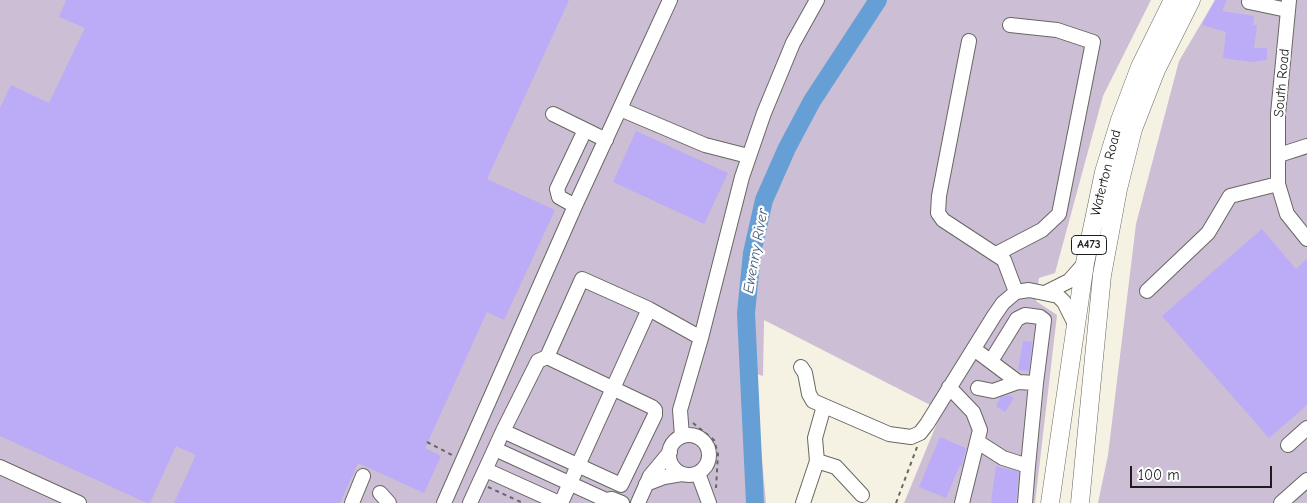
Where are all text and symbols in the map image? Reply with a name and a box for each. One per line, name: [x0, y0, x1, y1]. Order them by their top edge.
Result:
street label: South Road: [1271, 48, 1293, 118]
street label: Waterton Road: [1087, 128, 1125, 218]
water label: Ewenny River: [740, 207, 772, 295]
road number: A473: [1072, 236, 1106, 254]
scale bar: [1132, 456, 1274, 488]
text: 100 m: [1138, 466, 1180, 484]

